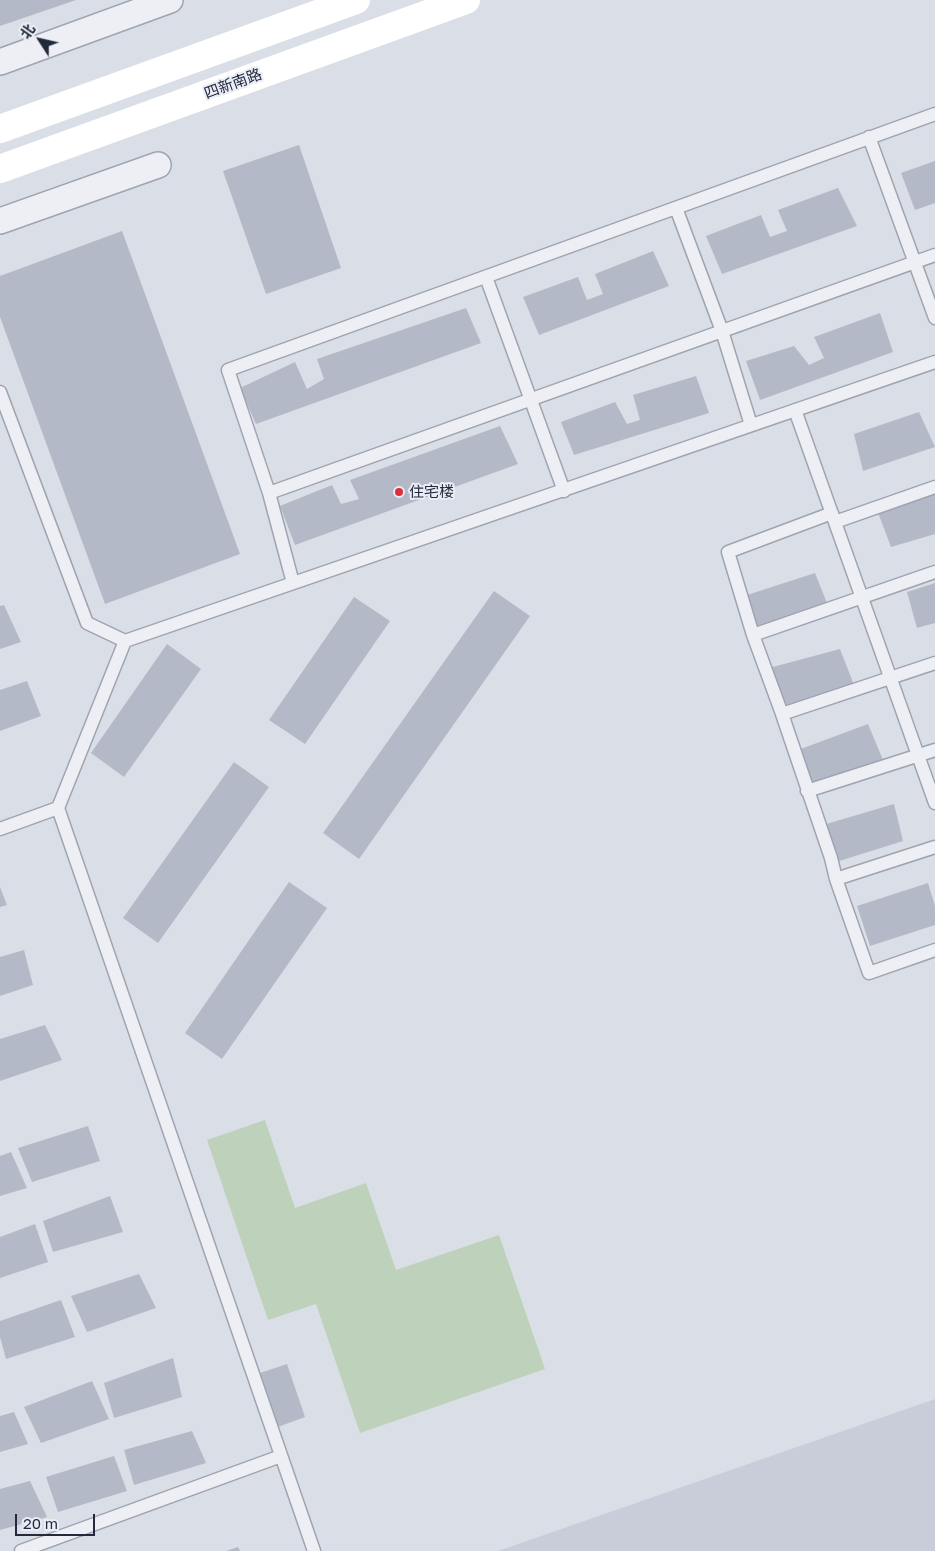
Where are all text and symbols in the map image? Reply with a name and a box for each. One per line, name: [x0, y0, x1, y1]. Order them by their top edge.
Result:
north arrow: [15, 15, 65, 65]
text: 北: [16, 21, 38, 42]
street label: 四新南路: [202, 65, 264, 103]
place label: 住宅楼: [409, 483, 454, 501]
marker: 住宅楼: [393, 486, 405, 498]
scale bar: [18, 1504, 98, 1536]
text: 20 m: [23, 1514, 58, 1532]

